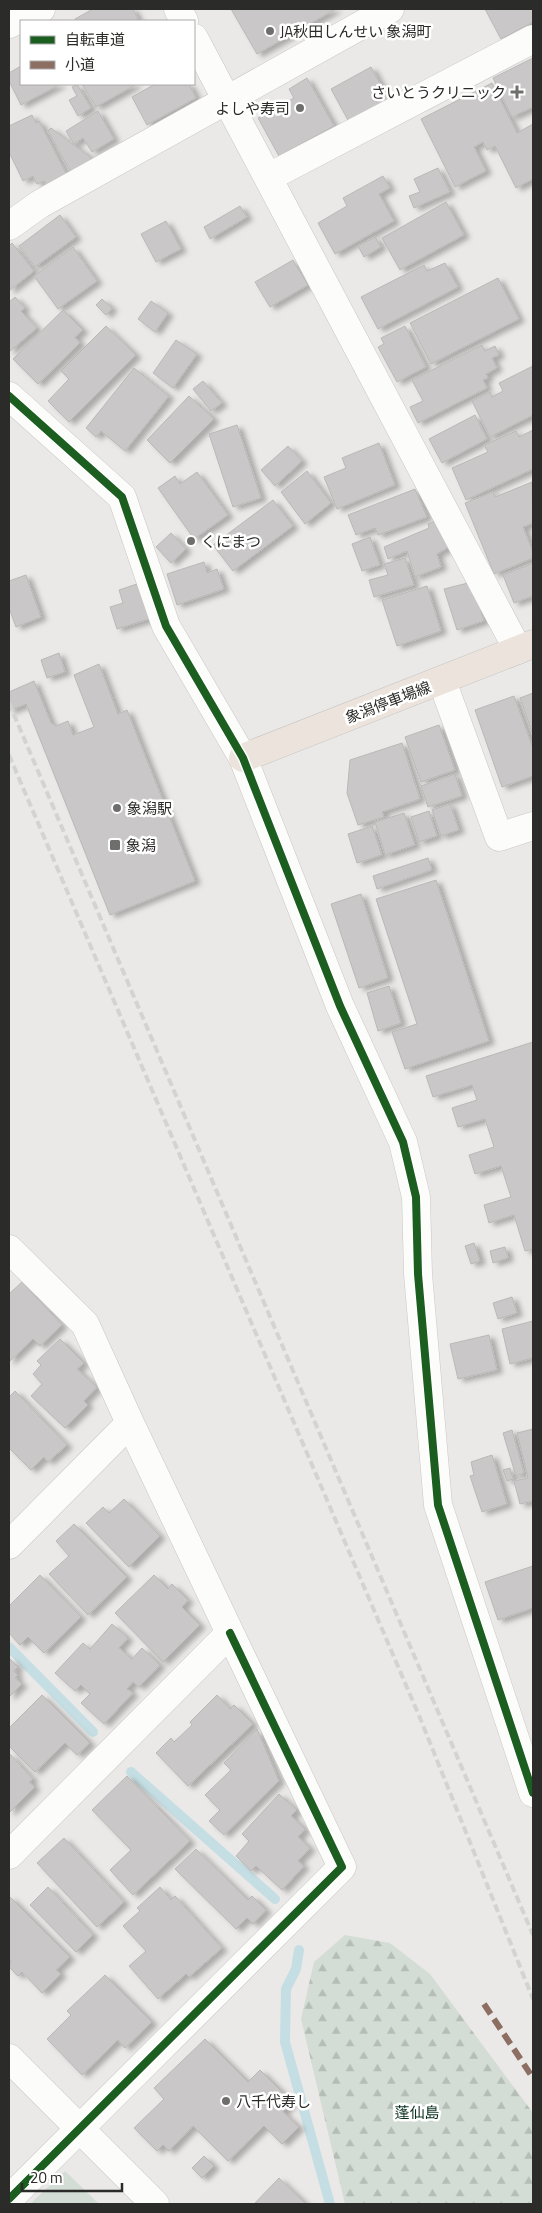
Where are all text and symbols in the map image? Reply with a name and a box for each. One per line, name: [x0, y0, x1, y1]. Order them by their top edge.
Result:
legend: [20, 20, 195, 85]
place label: JA秋田しんせい 象潟町: [280, 20, 432, 43]
marker: JA秋田しんせい 象潟町: [264, 25, 276, 37]
text: 自転車道: [65, 28, 125, 51]
text: 小道: [65, 53, 95, 76]
place label: さいとうクリニック: [371, 81, 506, 104]
marker: さいとうクリニック: [510, 85, 524, 99]
place label: よしや寿司: [215, 97, 290, 120]
marker: よしや寿司: [294, 102, 306, 114]
place label: くにまつ: [201, 530, 261, 553]
marker: くにまつ: [185, 535, 197, 547]
street label: 象潟停車場線: [342, 675, 434, 729]
place label: 象潟駅: [127, 797, 172, 820]
marker: 象潟駅: [111, 802, 123, 814]
place label: 象潟: [126, 834, 156, 857]
marker: 象潟: [108, 838, 122, 852]
place label: 八千代寿し: [236, 2090, 311, 2113]
marker: 八千代寿し: [220, 2095, 232, 2107]
park label: 蓬仙島: [394, 2101, 440, 2124]
scale bar: [22, 2160, 122, 2192]
text: 20 m: [30, 2166, 63, 2189]

